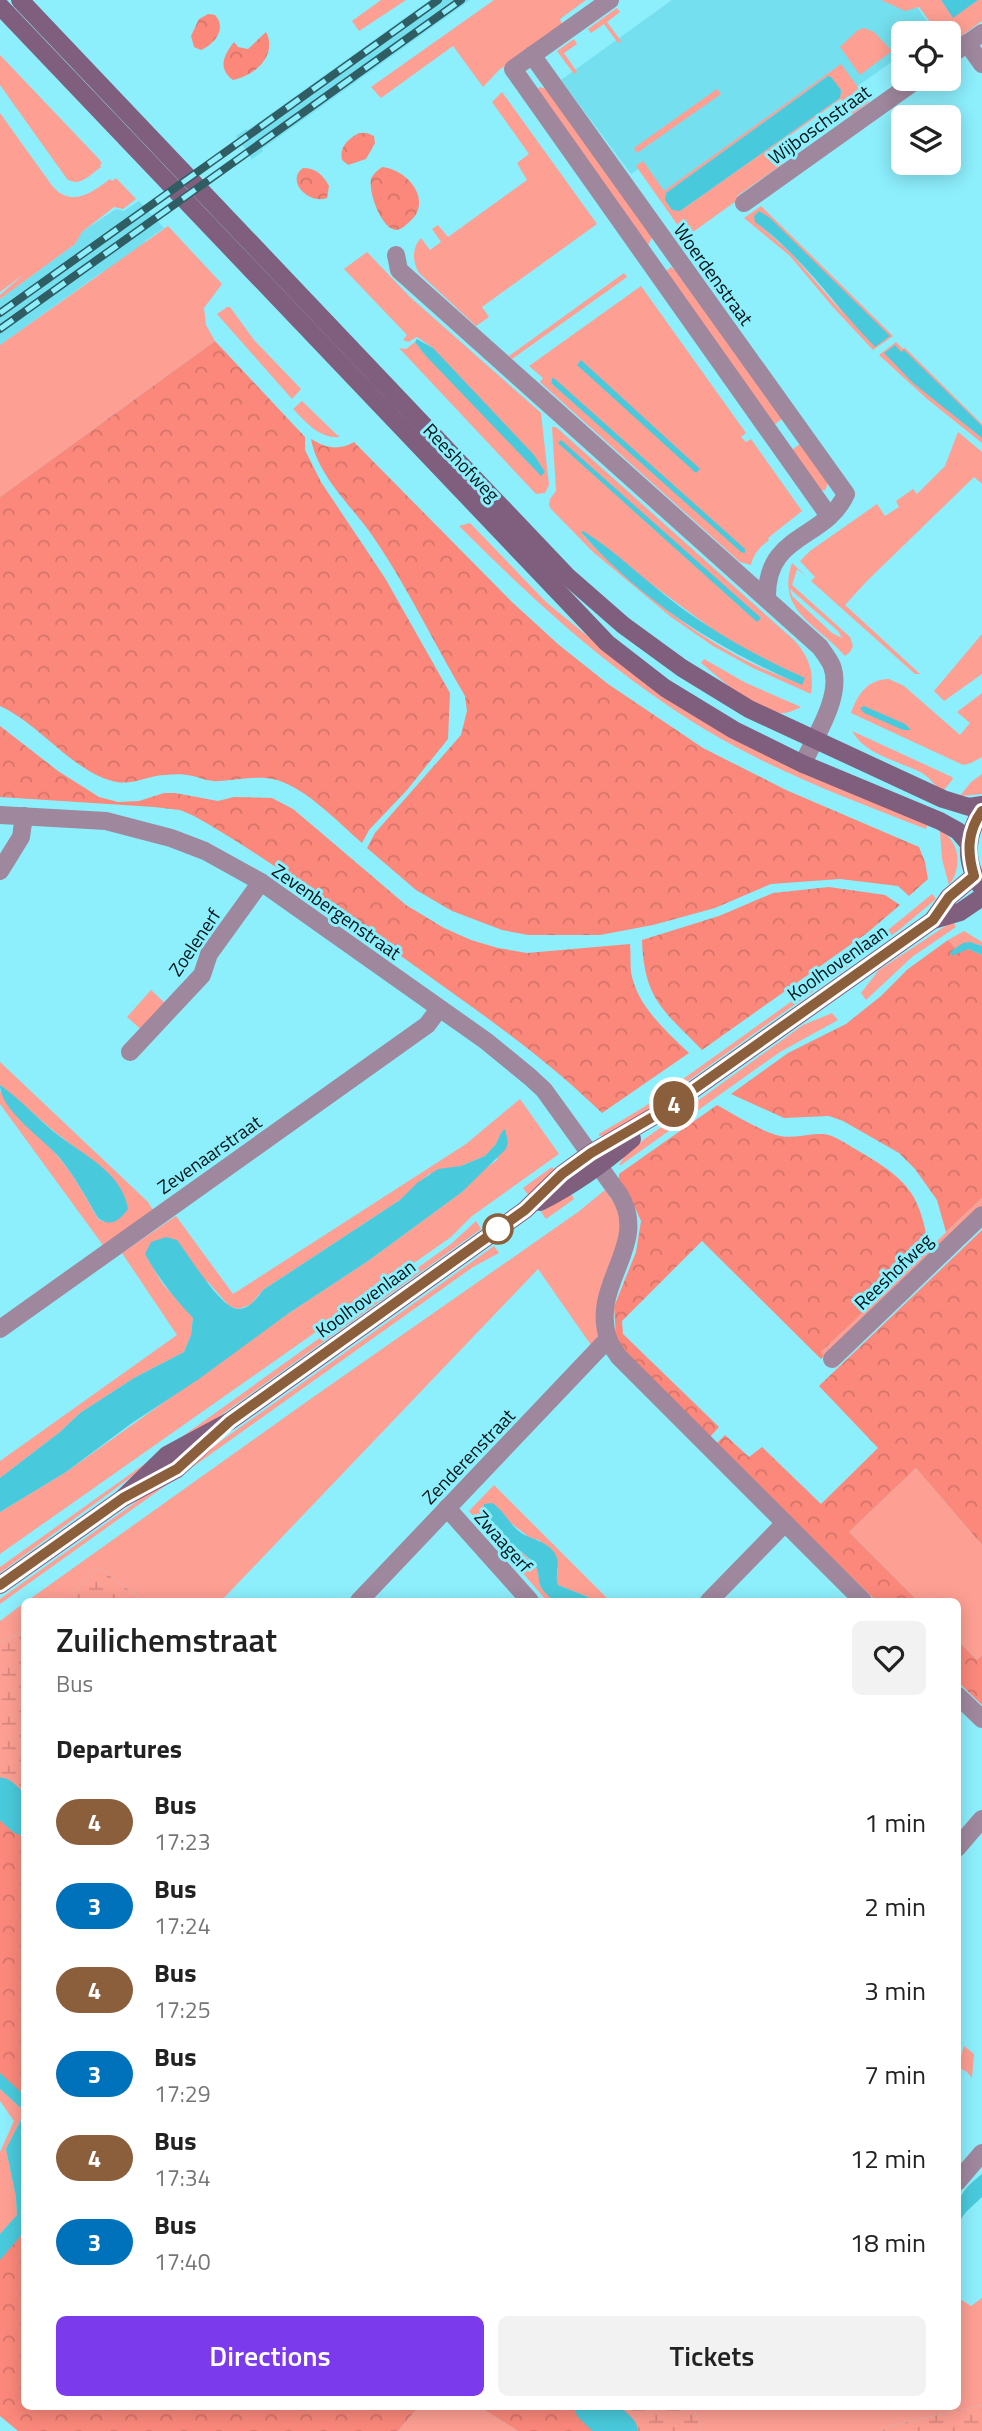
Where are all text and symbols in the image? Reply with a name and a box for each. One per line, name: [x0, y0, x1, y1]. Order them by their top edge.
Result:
map controls: [891, 21, 961, 175]
button: locate: [891, 21, 961, 91]
street label: Wijboschstraat: [762, 77, 876, 171]
button: layers: [891, 105, 961, 175]
street label: Woerdenstraat: [667, 217, 761, 331]
street label: Reeshofweg: [417, 416, 507, 508]
street label: Zevenbergenstraat: [267, 856, 408, 967]
street label: Zoelenerf: [161, 902, 228, 982]
street label: Koolhovenlaan: [781, 916, 893, 1008]
line badge: 4: [651, 1081, 697, 1127]
text: 4: [667, 1086, 681, 1122]
street label: Zevenaarstraat: [151, 1107, 267, 1201]
unlabelled marker: [483, 1214, 513, 1244]
street label: Reeshofweg: [847, 1226, 939, 1316]
street label: Koolhovenlaan: [309, 1252, 421, 1344]
street label: Zenderenstraat: [415, 1401, 522, 1510]
street label: Zwaagerf: [468, 1503, 541, 1579]
text: Zuilichemstraat: [56, 1615, 277, 1665]
button: heart: [852, 1621, 926, 1695]
text: Bus: [56, 1666, 93, 1701]
text: Departures: [56, 1729, 182, 1768]
text: Bus: [154, 1785, 196, 1824]
text: 1 min: [864, 1803, 926, 1842]
text: 4: [88, 1804, 101, 1840]
text: 17:23: [154, 1824, 211, 1859]
text: Bus: [154, 1869, 196, 1908]
text: 2 min: [864, 1887, 926, 1926]
text: 3: [88, 1888, 101, 1924]
text: 17:24: [154, 1908, 211, 1943]
text: Bus: [154, 1953, 196, 1992]
text: 3 min: [864, 1971, 926, 2010]
text: 4: [88, 1972, 101, 2008]
text: 17:25: [154, 1992, 211, 2027]
text: Bus: [154, 2037, 196, 2076]
text: 7 min: [864, 2055, 926, 2094]
text: 3: [88, 2056, 101, 2092]
text: 17:29: [154, 2076, 211, 2111]
text: Bus: [154, 2121, 196, 2160]
text: 12 min: [850, 2139, 926, 2178]
text: 4: [88, 2140, 101, 2176]
text: 17:34: [154, 2160, 211, 2195]
text: Bus: [154, 2205, 196, 2244]
text: 18 min: [850, 2223, 926, 2262]
text: 3: [88, 2224, 101, 2260]
text: 17:40: [154, 2244, 211, 2279]
button: Directions: [56, 2316, 484, 2396]
button: Tickets: [498, 2316, 926, 2396]

